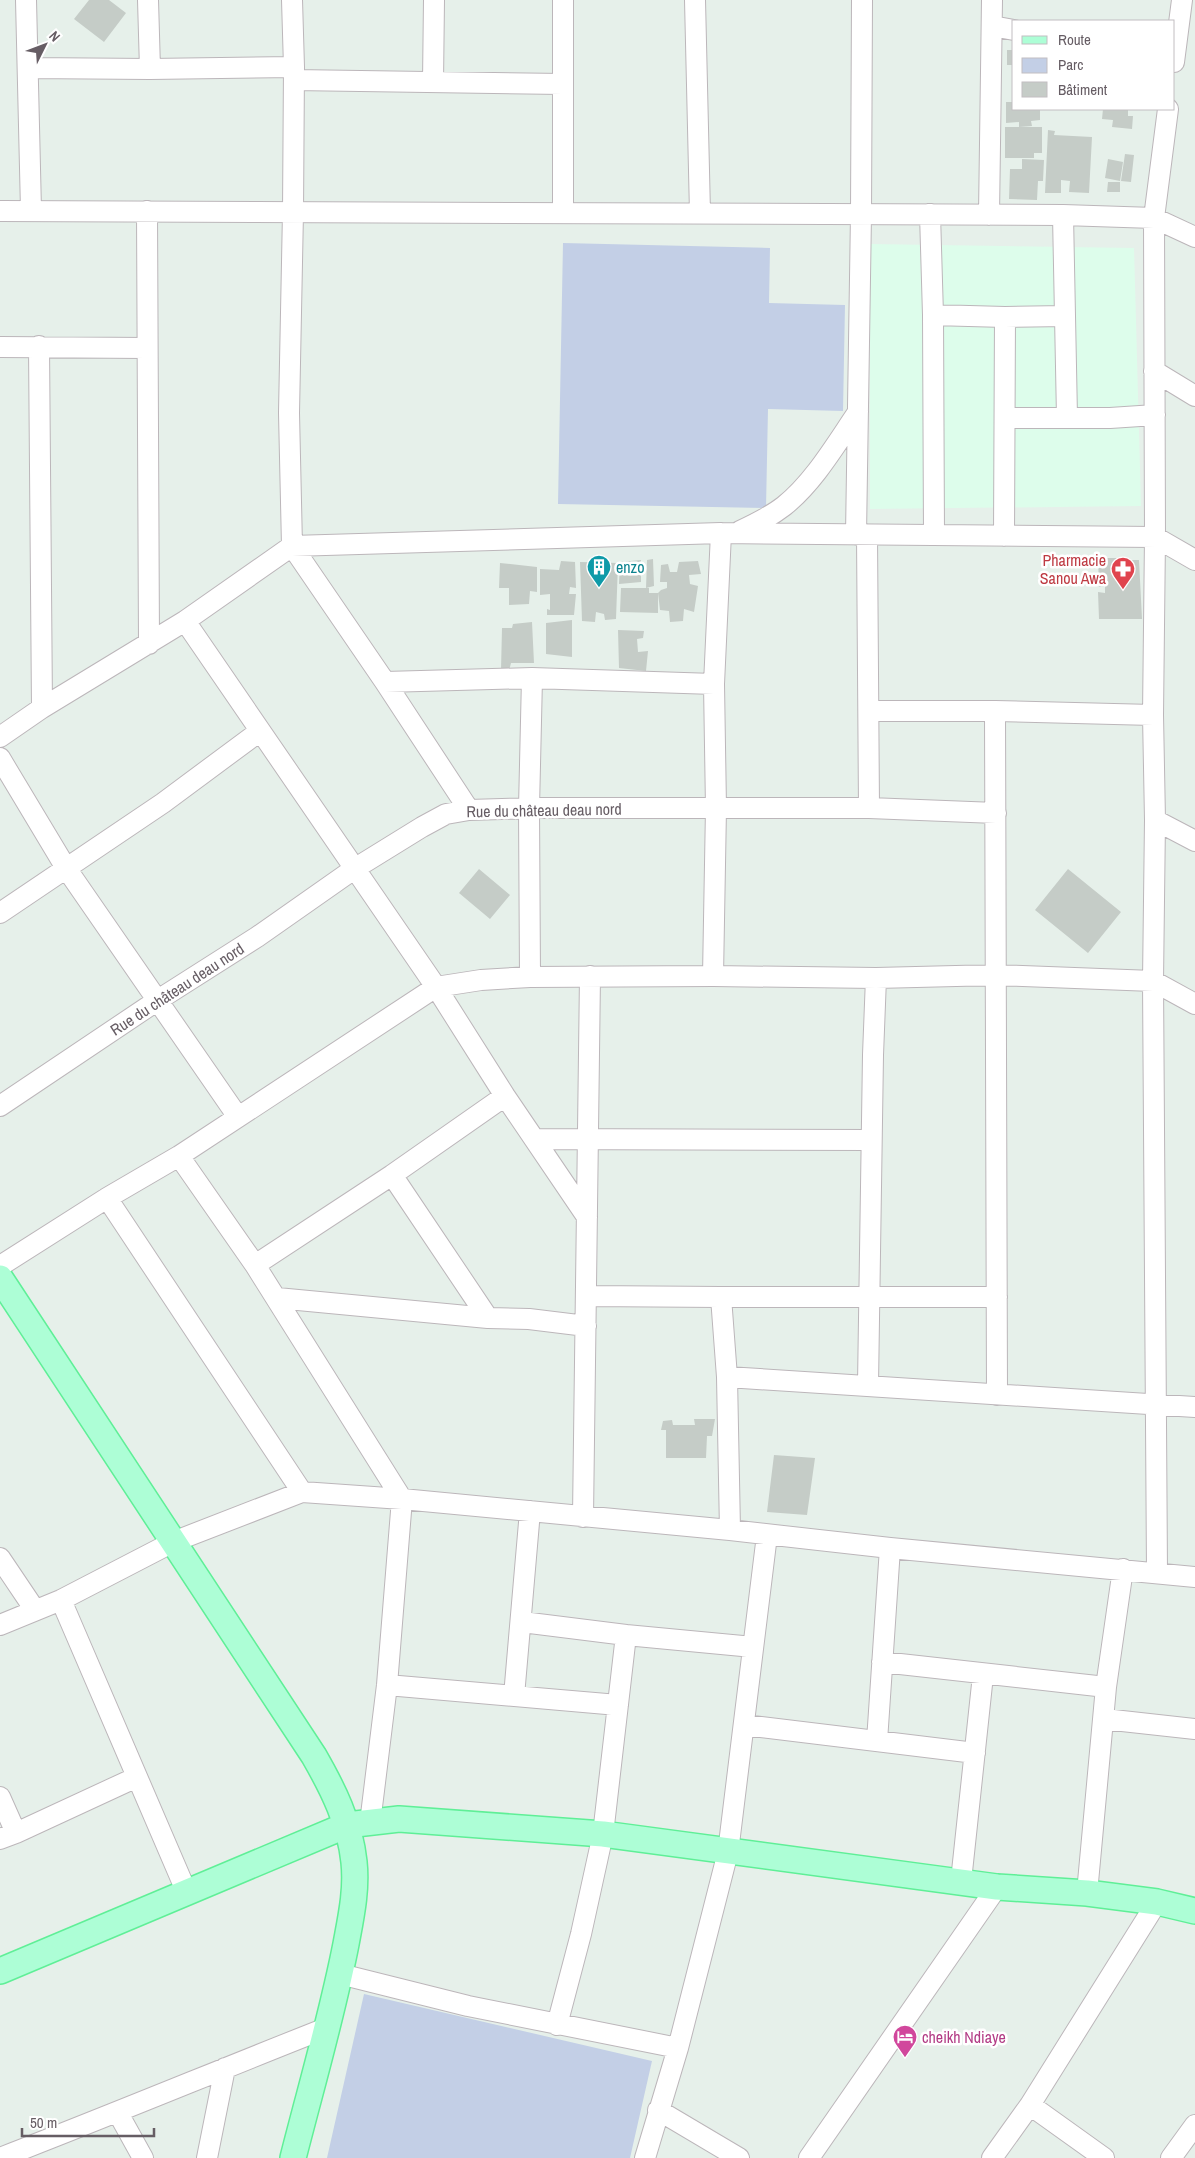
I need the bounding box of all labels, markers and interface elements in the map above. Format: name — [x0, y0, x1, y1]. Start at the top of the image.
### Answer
north arrow — [20, 20, 70, 70]
legend — [1012, 20, 1175, 110]
text: N — [45, 27, 64, 45]
text: Route — [1058, 29, 1091, 50]
text: Parc — [1058, 54, 1083, 75]
text: Bâtiment — [1058, 79, 1108, 100]
place label: Pharmacie Sanou Awa — [1040, 549, 1107, 589]
building icon: enzo — [586, 554, 612, 588]
place label: enzo — [616, 556, 644, 578]
pharmacy icon: Pharmacie Sanou Awa — [1110, 556, 1136, 590]
street label: Rue du château deau nord — [466, 798, 622, 822]
street label: Rue du château deau nord — [106, 937, 248, 1041]
hotel icon: cheikh Ndiaye — [892, 2024, 918, 2058]
place label: cheikh Ndiaye — [922, 2026, 1006, 2048]
scale bar — [22, 2106, 155, 2138]
text: 50 m — [30, 2112, 57, 2133]

